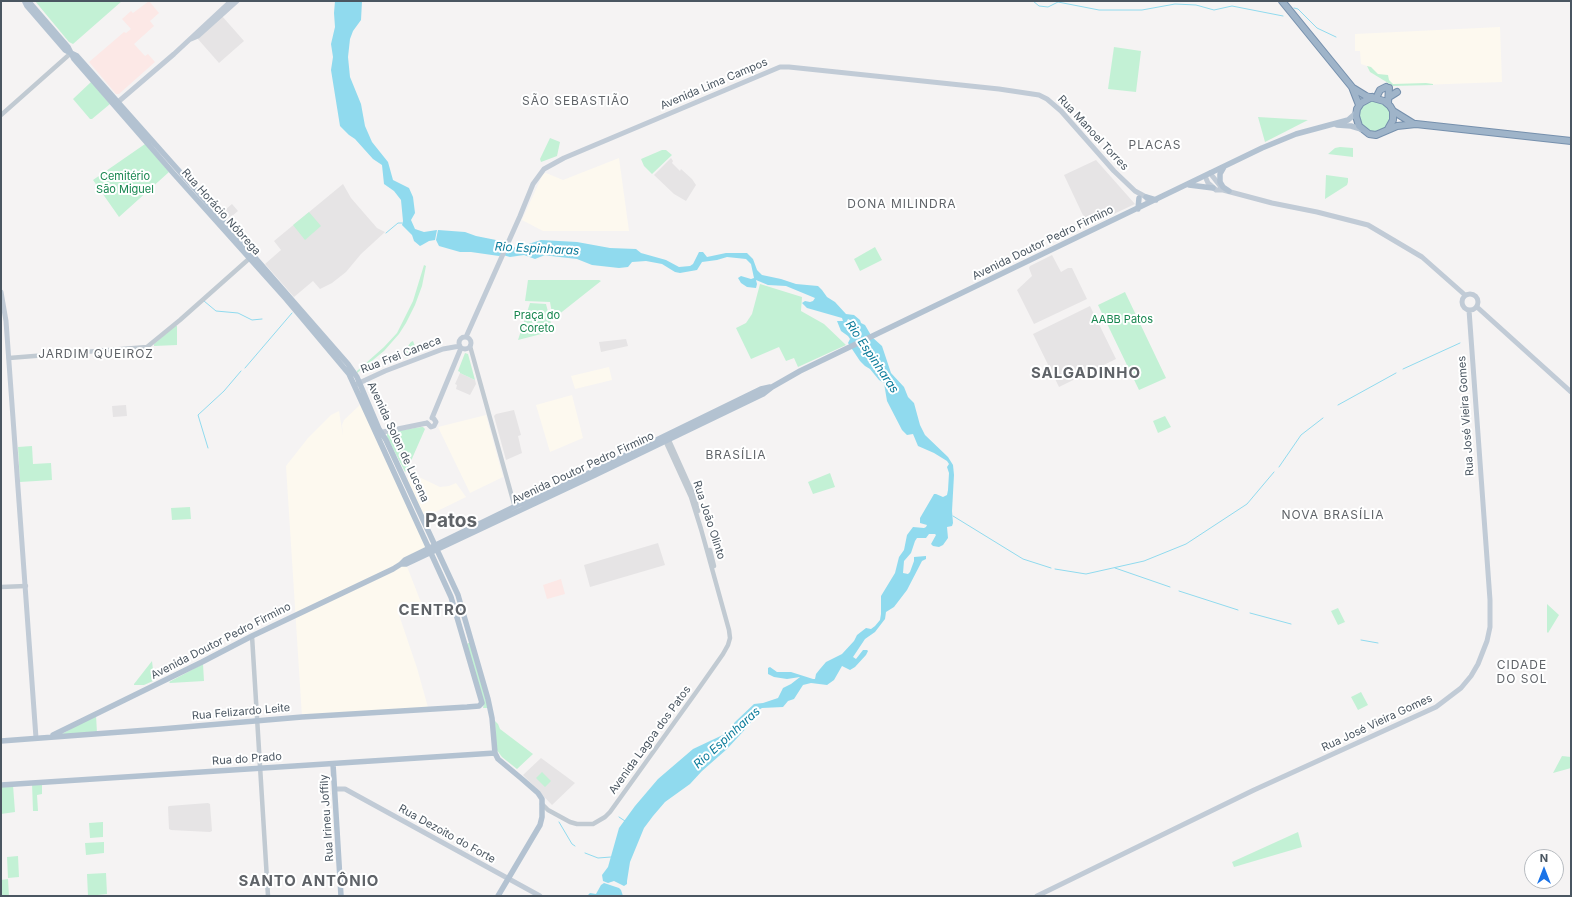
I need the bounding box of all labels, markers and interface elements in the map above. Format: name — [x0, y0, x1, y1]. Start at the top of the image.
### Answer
street label: Avenida Lima Campos — [658, 55, 770, 113]
street label: Rua Manoel Torres — [1055, 93, 1131, 173]
district label: SÃO SEBASTIÃO — [522, 94, 630, 108]
district label: PLACAS — [1129, 138, 1181, 152]
street label: Rua Horácio Nóbrega — [179, 166, 263, 258]
park label: Cemitério São Miguel — [96, 170, 154, 196]
district label: DONA MILINDRA — [847, 197, 957, 211]
street label: Avenida Doutor Pedro Firmino — [970, 203, 1116, 283]
water label: Rio Espinharas — [494, 240, 580, 258]
park label: Praça do Coreto — [514, 309, 560, 335]
park label: AABB Patos — [1091, 313, 1153, 327]
water label: Rio Espinharas — [842, 318, 902, 396]
street label: Rua Frei Caneca — [359, 334, 443, 376]
district label: JARDIM QUEIROZ — [38, 347, 154, 361]
street label: Rua José Vieira Gomes — [1455, 355, 1477, 477]
district label: SALGADINHO — [1031, 364, 1141, 382]
street label: Avenida Solon de Lucena — [364, 380, 432, 504]
street label: Avenida Doutor Pedro Firmino — [510, 429, 656, 507]
district label: BRASÍLIA — [705, 448, 767, 462]
street label: Rua João Olinto — [690, 479, 728, 561]
district label: NOVA BRASÍLIA — [1282, 508, 1384, 522]
district label: Patos — [425, 510, 477, 532]
street label: Avenida Doutor Pedro Firmino — [149, 600, 293, 682]
district label: CENTRO — [398, 601, 468, 619]
district label: CIDADE DO SOL — [1497, 658, 1547, 686]
street label: Avenida Lagoa dos Patos — [606, 683, 694, 797]
street label: Rua José Vieira Gomes — [1320, 692, 1434, 754]
street label: Rua Felizardo Leite — [191, 701, 291, 723]
water label: Rio Espinharas — [691, 704, 763, 772]
street label: Rua do Prado — [212, 750, 282, 768]
street label: Rua Irineu Joffily — [317, 774, 337, 862]
street label: Rua Dezoito do Forte — [396, 802, 498, 866]
north arrow — [1524, 849, 1564, 889]
text: N — [1540, 851, 1548, 865]
district label: SANTO ANTÔNIO — [239, 872, 379, 890]

